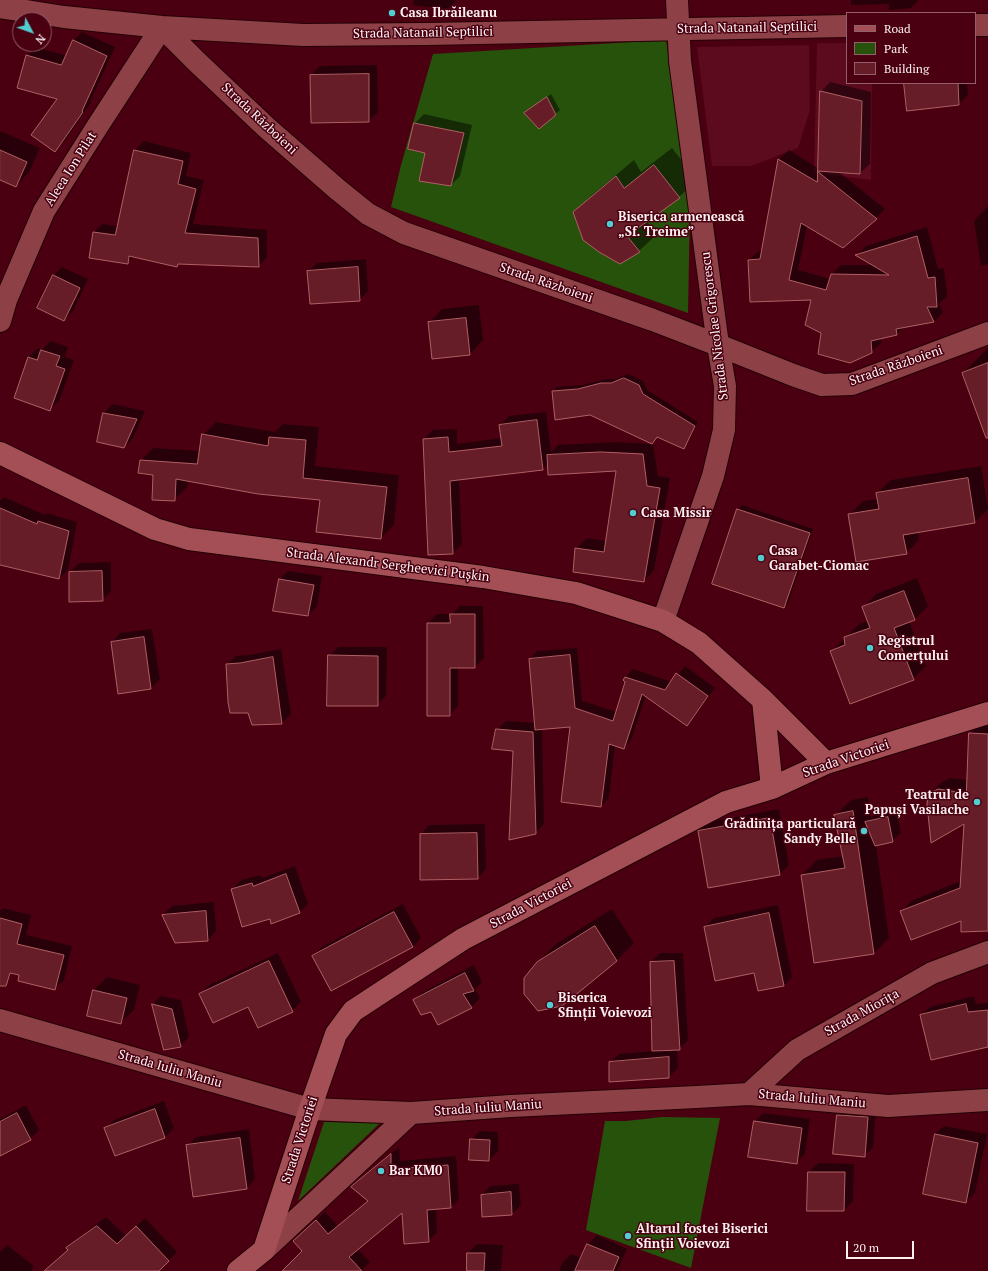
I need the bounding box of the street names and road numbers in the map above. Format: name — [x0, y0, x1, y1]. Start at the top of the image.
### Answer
street label: Strada Natanail Septilici — [677, 19, 817, 37]
street label: Strada Natanail Septilici — [353, 24, 493, 42]
street label: Strada Războieni — [218, 80, 300, 158]
street label: Aleea Ion Pilat — [42, 129, 100, 209]
street label: Strada Nicolae Grigorescu — [698, 251, 732, 401]
street label: Strada Războieni — [497, 260, 595, 306]
street label: Strada Războieni — [847, 343, 945, 389]
street label: Strada Alexandr Sergheevici Pușkin — [286, 545, 490, 585]
street label: Strada Victoriei — [801, 737, 891, 781]
street label: Strada Victoriei — [487, 876, 575, 932]
street label: Strada Miorița — [822, 986, 902, 1040]
street label: Strada Iuliu Maniu — [116, 1047, 224, 1091]
street label: Strada Iuliu Maniu — [758, 1087, 866, 1111]
street label: Strada Victoriei — [279, 1095, 321, 1185]
street label: Strada Iuliu Maniu — [434, 1096, 542, 1120]

